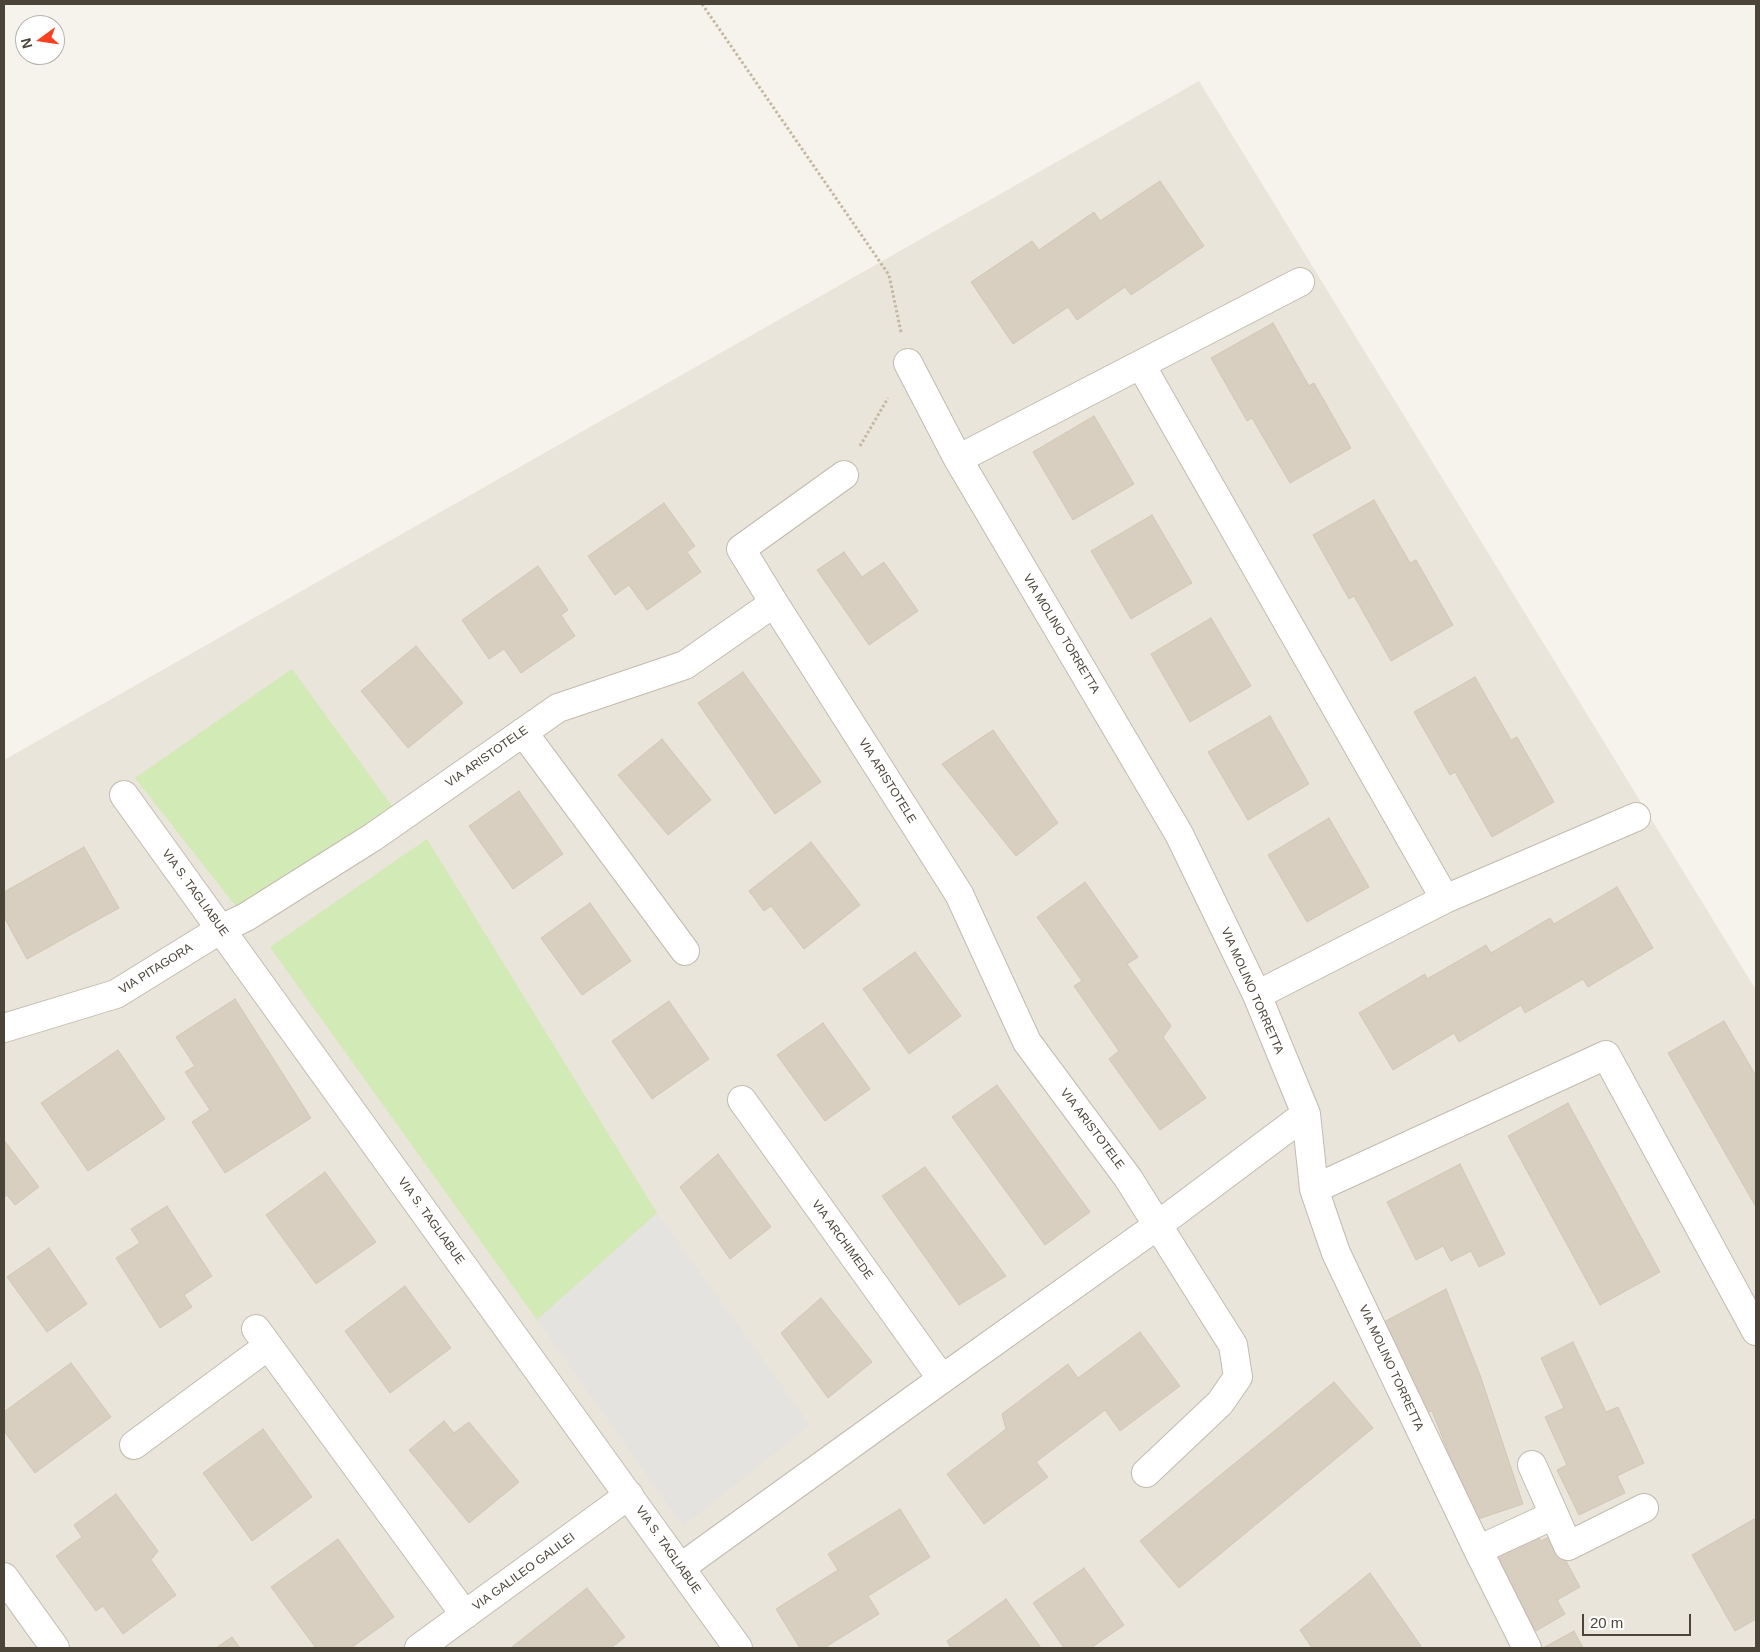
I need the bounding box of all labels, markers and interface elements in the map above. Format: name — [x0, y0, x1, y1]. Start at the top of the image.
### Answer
north arrow — [15, 15, 65, 65]
text: N — [17, 37, 35, 50]
street label: VIA MOLINO TORRETTA — [1020, 572, 1102, 696]
street label: VIA ARISTOTELE — [443, 723, 531, 791]
street label: VIA ARISTOTELE — [855, 736, 919, 826]
street label: VIA S. TAGLIABUE — [159, 847, 231, 939]
street label: VIA MOLINO TORRETTA — [1218, 926, 1286, 1056]
street label: VIA PITAGORA — [117, 941, 195, 997]
street label: VIA ARISTOTELE — [1057, 1086, 1127, 1172]
street label: VIA S. TAGLIABUE — [395, 1175, 467, 1267]
street label: VIA ARCHIMEDE — [808, 1197, 876, 1283]
street label: VIA MOLINO TORRETTA — [1356, 1303, 1426, 1433]
street label: VIA S. TAGLIABUE — [632, 1503, 704, 1597]
street label: VIA GALILEO GALILEI — [470, 1530, 578, 1614]
scale bar — [1585, 1604, 1694, 1636]
text: 20 m — [1590, 1614, 1623, 1631]

